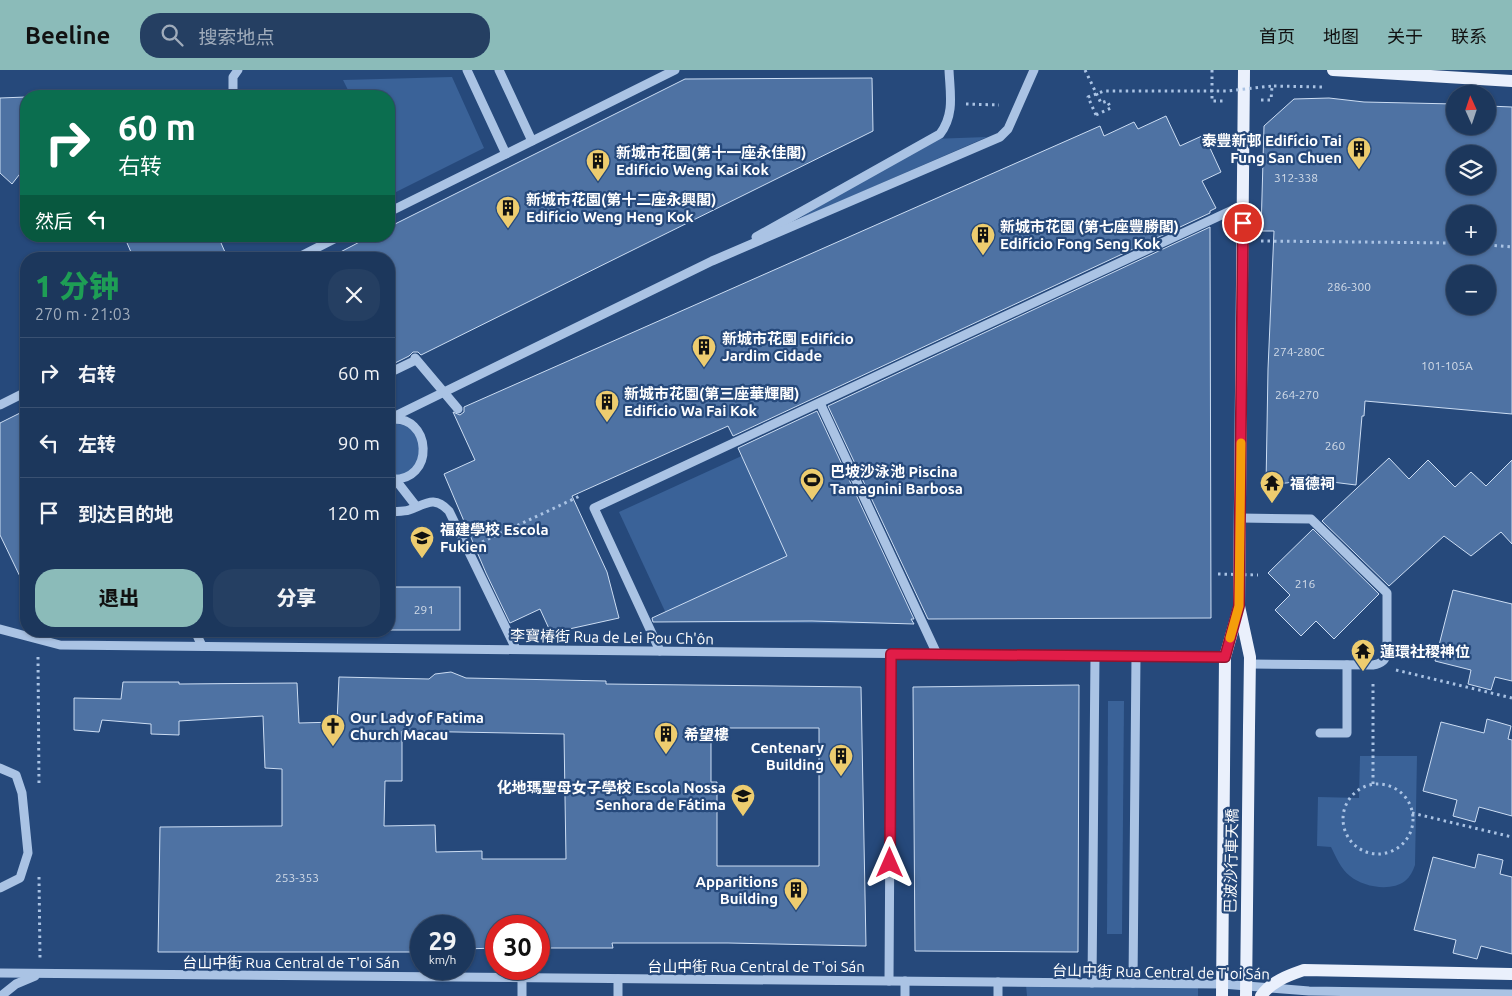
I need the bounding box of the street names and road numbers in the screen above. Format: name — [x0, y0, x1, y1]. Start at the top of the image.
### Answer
street label: 李寶椿街 Rua de Lei Pou Ch'ôn — [510, 627, 714, 647]
street label: 巴波沙行車天橋 — [1222, 808, 1240, 914]
street label: 台山中街 Rua Central de T'oi Sán — [182, 954, 400, 971]
street label: 台山中街 Rua Central de T'oi Sán — [647, 958, 865, 975]
street label: 台山中街 Rua Central de T'oi Sán — [1052, 962, 1270, 982]

